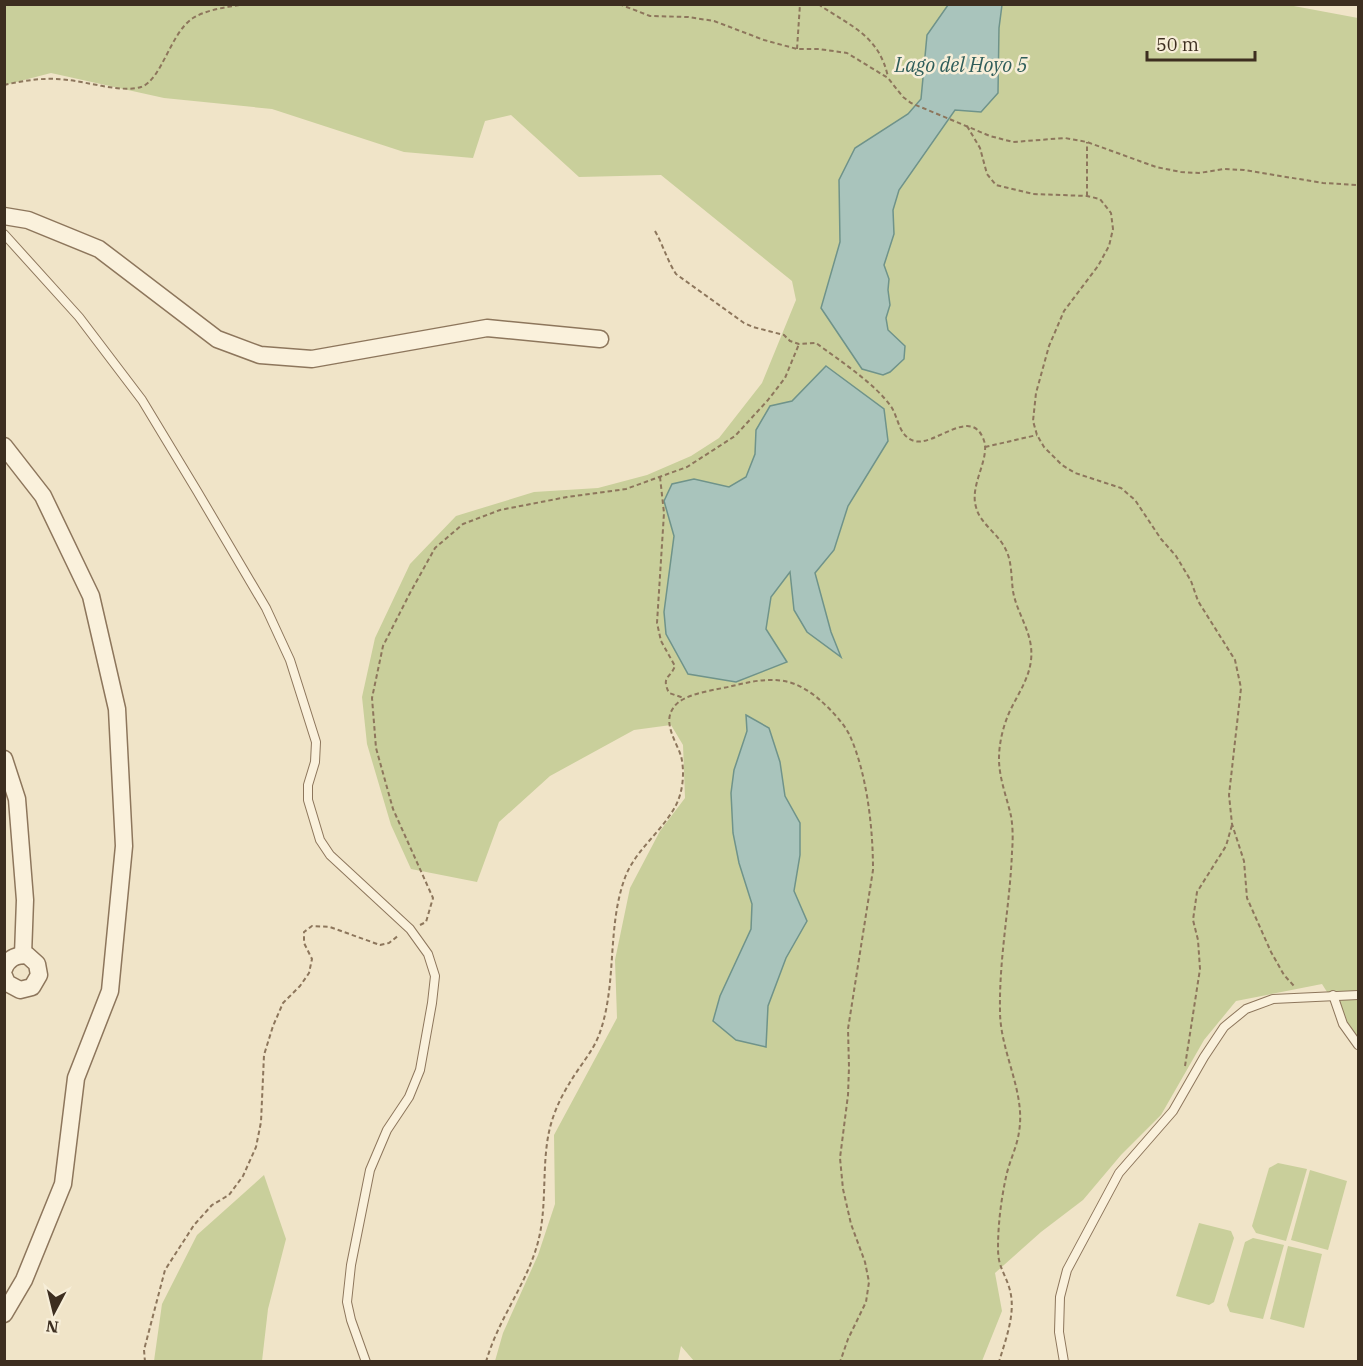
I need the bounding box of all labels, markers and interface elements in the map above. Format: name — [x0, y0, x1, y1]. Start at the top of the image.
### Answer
scale bar — [1147, 24, 1255, 62]
text: 50 m — [1156, 33, 1199, 56]
water label: Lago del Hoyo 5 — [894, 51, 1028, 78]
north arrow — [24, 1282, 84, 1342]
text: N — [45, 1316, 60, 1338]

